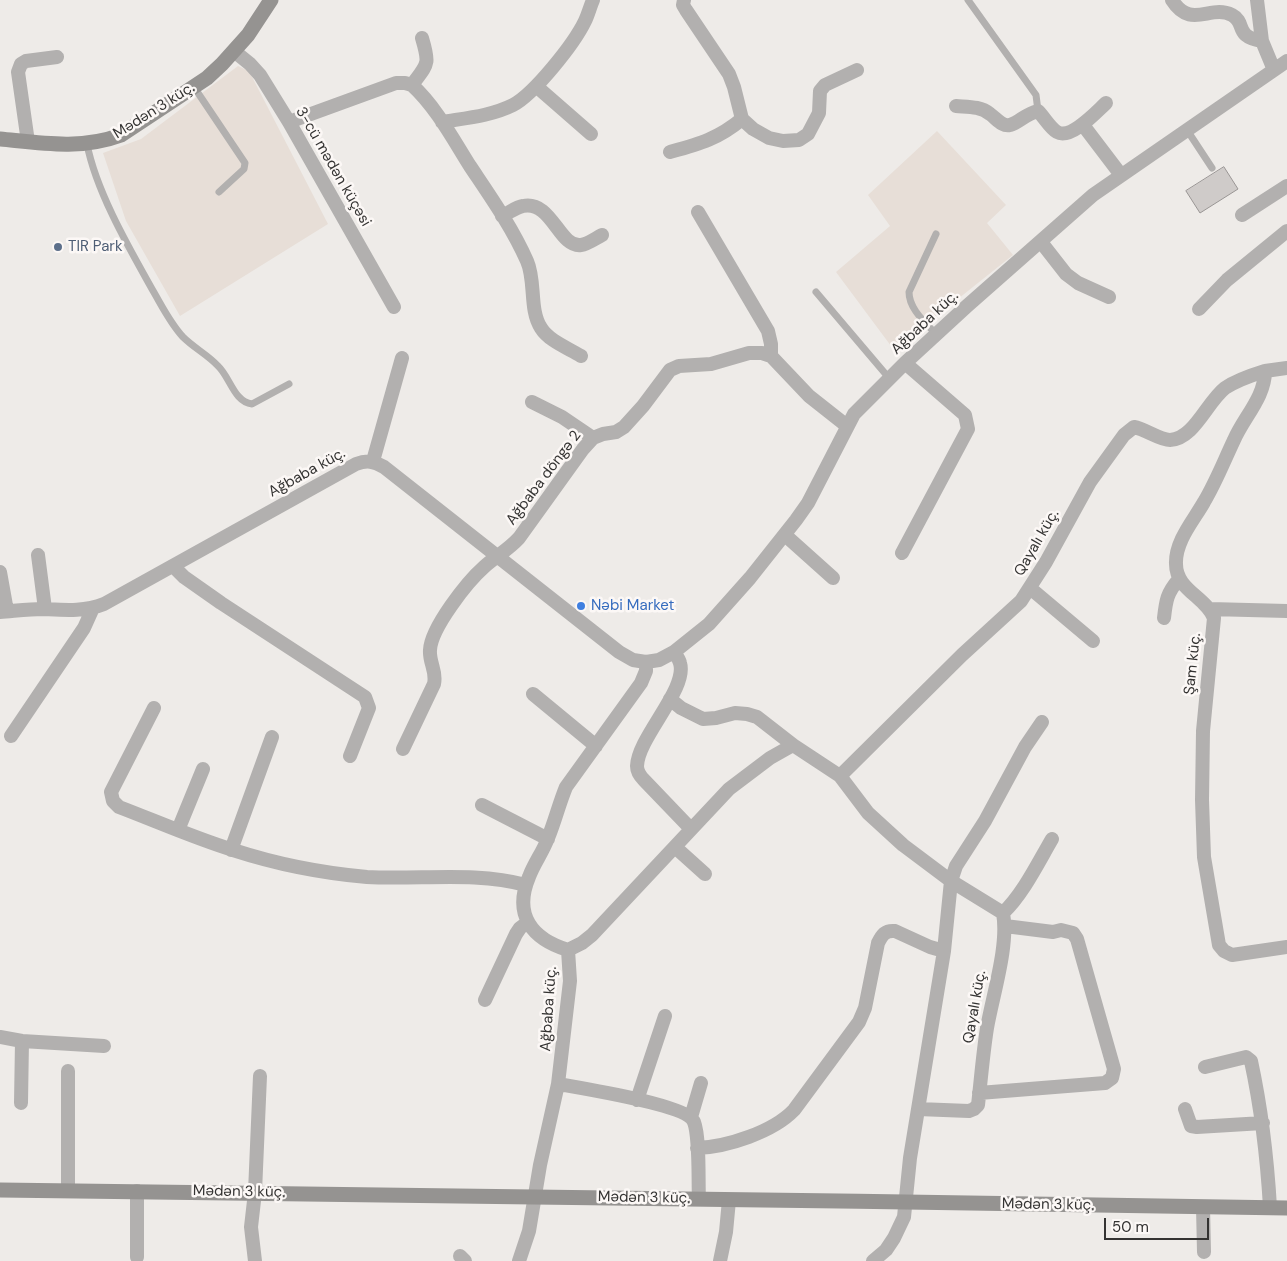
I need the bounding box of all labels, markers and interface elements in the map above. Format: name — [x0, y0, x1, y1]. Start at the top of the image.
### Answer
street label: Mədən 3 küç. — [110, 79, 198, 143]
street label: 3-cü mədən küçəsi — [291, 104, 375, 230]
place label: TIR Park — [68, 238, 122, 256]
marker: TIR Park — [52, 241, 64, 253]
street label: Ağbaba küç. — [888, 287, 962, 359]
street label: Ağbaba döngə 2 — [503, 427, 585, 529]
street label: Ağbaba küç. — [265, 444, 349, 502]
street label: Qayalı küç. — [1011, 506, 1063, 580]
place label: Nəbi Market — [591, 597, 674, 615]
marker: Nəbi Market — [575, 600, 587, 612]
street label: Şam küç. — [1181, 632, 1205, 696]
street label: Ağbaba küç. — [537, 966, 561, 1052]
street label: Qayalı küç. — [960, 969, 990, 1045]
street label: Mədən 3 küç. — [193, 1182, 285, 1202]
street label: Mədən 3 küç. — [598, 1188, 690, 1208]
street label: Mədən 3 küç. — [1002, 1195, 1094, 1215]
scale bar — [1107, 1208, 1212, 1240]
text: 50 m — [1112, 1217, 1149, 1237]

